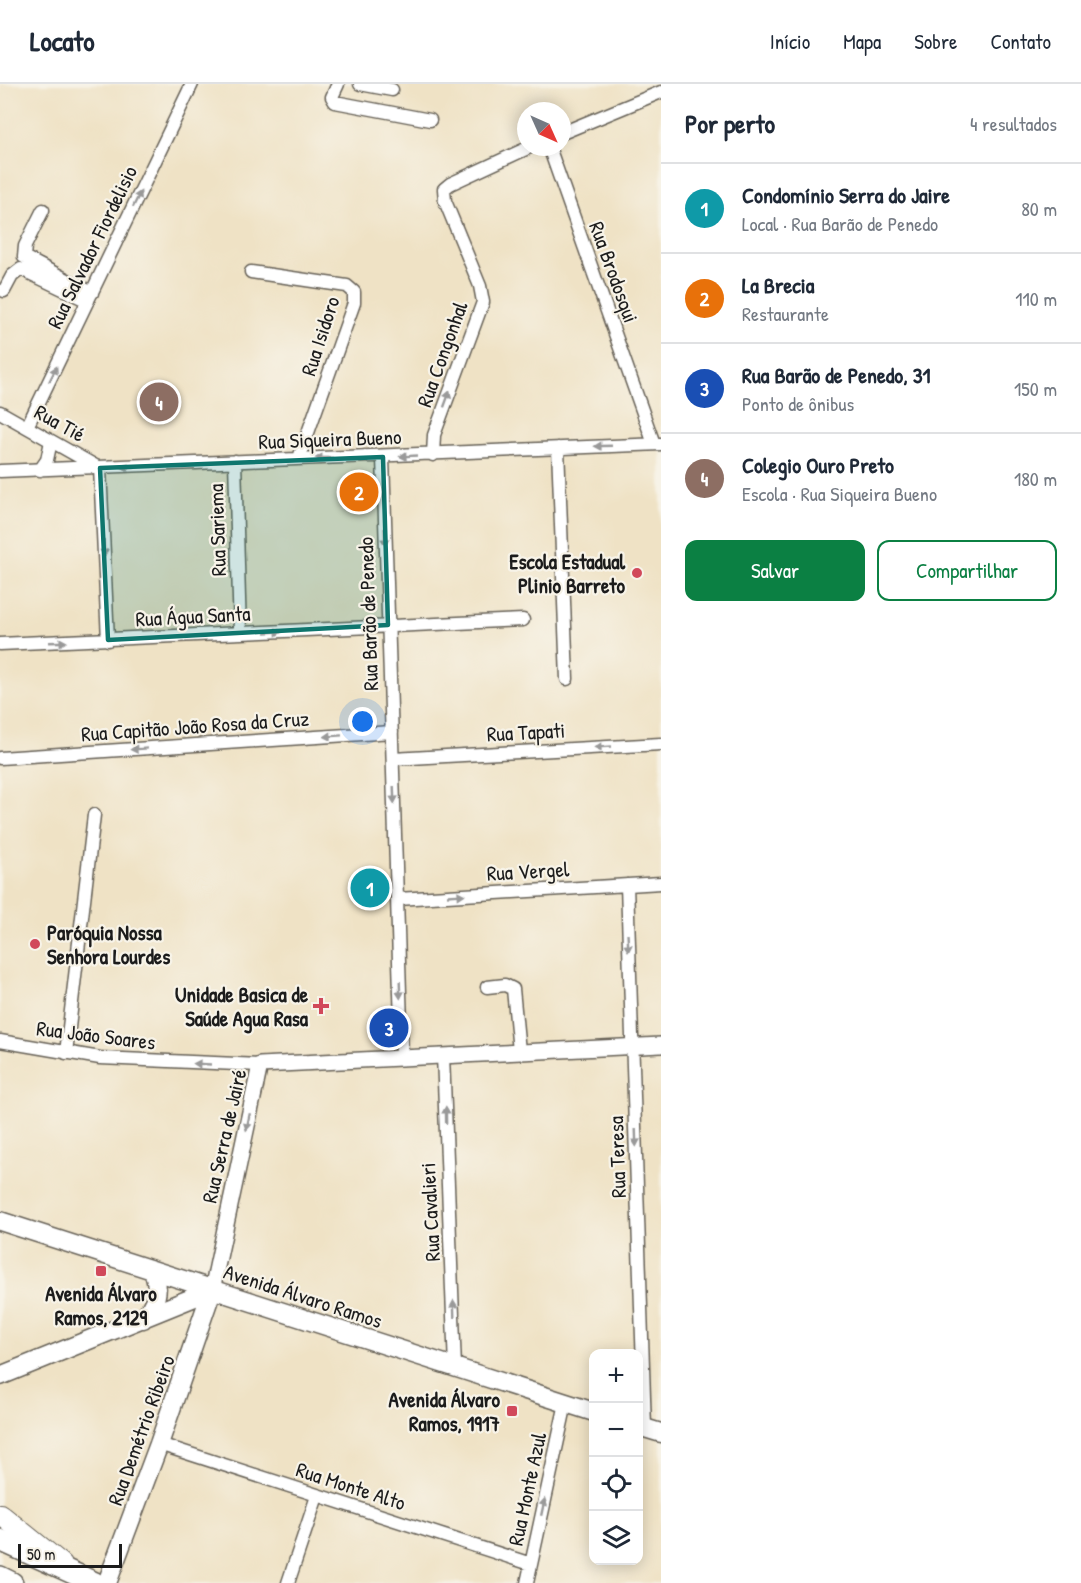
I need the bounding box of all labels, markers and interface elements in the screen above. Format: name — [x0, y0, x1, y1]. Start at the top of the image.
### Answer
text: Locato — [30, 22, 94, 60]
text: Início — [770, 27, 810, 56]
text: Mapa — [843, 27, 881, 56]
text: Sobre — [914, 27, 957, 56]
text: Contato — [990, 27, 1051, 56]
north arrow — [517, 102, 571, 156]
text: Por perto — [685, 106, 775, 141]
text: 4 resultados — [970, 110, 1057, 137]
street label: Rua Salvador Fiordelisio — [40, 161, 144, 333]
text: Condomínio Serra do Jaire — [742, 180, 950, 210]
one-way arrow — [132, 190, 142, 207]
text: 1 — [701, 195, 708, 222]
text: 80 m — [1021, 195, 1057, 222]
text: Local · Rua Barão de Penedo — [742, 210, 938, 237]
street label: Rua Brodosqui — [582, 217, 646, 327]
text: La Brecia — [742, 270, 814, 300]
text: 2 — [700, 285, 709, 312]
text: 110 m — [1015, 285, 1057, 312]
street label: Rua Isidoro — [294, 293, 346, 379]
street label: Rua Congonhal — [409, 297, 475, 411]
text: Restaurante — [742, 300, 829, 327]
text: Rua Barão de Penedo, 31 — [742, 360, 931, 390]
one-way arrow — [48, 366, 57, 383]
text: 3 — [700, 375, 709, 402]
text: 150 m — [1014, 375, 1057, 402]
pin: 4 — [140, 380, 178, 424]
one-way arrow — [443, 389, 453, 407]
text: Ponto de ônibus — [742, 390, 854, 417]
street label: Rua Tié — [29, 397, 91, 449]
street label: Rua Siqueira Bueno — [258, 422, 402, 456]
one-way arrow — [593, 442, 612, 451]
text: Colegio Ouro Preto — [742, 450, 894, 480]
one-way arrow — [398, 452, 417, 461]
one-way arrow — [315, 453, 334, 463]
one-way arrow — [120, 462, 139, 471]
text: 4 — [701, 465, 708, 492]
text: 180 m — [1014, 465, 1057, 492]
pin: 2 — [340, 470, 378, 514]
text: Escola · Rua Siqueira Bueno — [742, 480, 937, 507]
street label: Rua Sariema — [201, 483, 233, 577]
one-way arrow — [381, 527, 390, 546]
street label: Rua Barão de Penedo — [351, 537, 385, 691]
one-way arrow — [99, 538, 108, 557]
button: Salvar — [685, 540, 865, 601]
button: Compartilhar — [877, 540, 1057, 601]
place label: Escola Estadual Plinio Barreto — [509, 547, 626, 600]
marker: Escola Estadual Plinio Barreto — [630, 566, 644, 580]
street label: Rua Água Santa — [135, 599, 251, 633]
one-way arrow — [265, 627, 284, 636]
one-way arrow — [49, 638, 68, 647]
street label: Rua Capitão João Rosa da Cruz — [80, 704, 310, 748]
your location — [348, 707, 377, 736]
street label: Rua Tapati — [486, 715, 566, 749]
one-way arrow — [324, 732, 343, 741]
one-way arrow — [593, 743, 612, 752]
one-way arrow — [129, 744, 148, 754]
one-way arrow — [389, 785, 399, 804]
street label: Rua Vergel — [486, 854, 570, 888]
pin: 1 — [350, 866, 389, 910]
one-way arrow — [446, 890, 465, 900]
place label: Paróquia Nossa Senhora Lourdes — [47, 918, 170, 971]
one-way arrow — [624, 934, 633, 953]
marker: Paróquia Nossa Senhora Lourdes — [28, 937, 42, 951]
place label: Unidade Basica de Saúde Agua Rasa — [175, 980, 309, 1034]
one-way arrow — [395, 980, 405, 999]
marker: Unidade Basica de Saúde Agua Rasa — [312, 997, 330, 1015]
pin: 3 — [370, 1006, 408, 1050]
street label: Rua João Soares — [35, 1013, 157, 1057]
one-way arrow — [192, 1060, 211, 1069]
street label: Rua Serra de Jairé — [194, 1066, 254, 1206]
one-way arrow — [441, 1105, 450, 1124]
one-way arrow — [242, 1113, 252, 1132]
street label: Rua Teresa — [601, 1116, 633, 1198]
one-way arrow — [631, 1129, 641, 1148]
street label: Rua Cavalieri — [413, 1162, 447, 1262]
street label: Avenida Álvaro Ramos — [220, 1257, 386, 1335]
marker: Avenida Álvaro Ramos, 2129 — [94, 1264, 108, 1278]
place label: Avenida Álvaro Ramos, 2129 — [45, 1279, 157, 1332]
one-way arrow — [449, 1300, 458, 1319]
map controls — [589, 1349, 643, 1565]
button: + — [589, 1349, 643, 1403]
street label: Rua Demétrio Ribeiro — [100, 1351, 182, 1509]
place label: Avenida Álvaro Ramos, 1917 — [389, 1385, 501, 1438]
button: − — [589, 1403, 643, 1457]
marker: Avenida Álvaro Ramos, 1917 — [505, 1404, 519, 1418]
street label: Rua Monte Azul — [501, 1429, 553, 1548]
street label: Rua Monte Alto — [293, 1455, 409, 1517]
button: locate — [589, 1457, 643, 1511]
one-way arrow — [539, 1497, 548, 1516]
button: layers — [589, 1511, 643, 1565]
scale bar — [18, 1541, 122, 1568]
text: 50 m — [27, 1543, 56, 1565]

